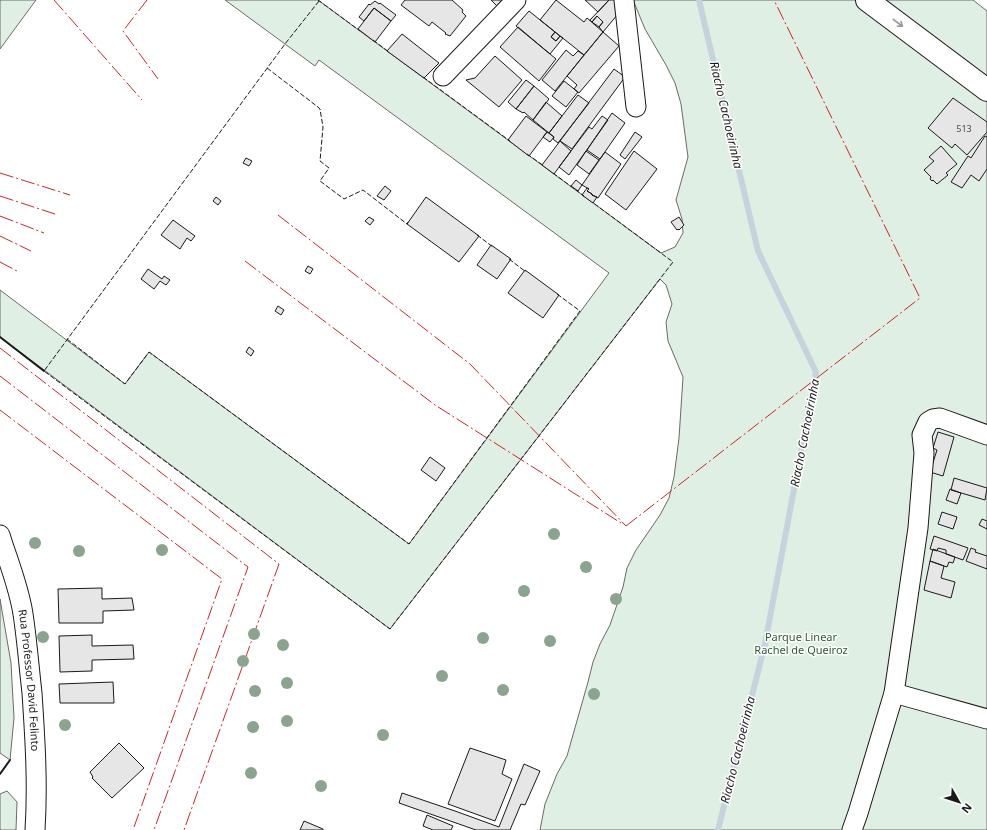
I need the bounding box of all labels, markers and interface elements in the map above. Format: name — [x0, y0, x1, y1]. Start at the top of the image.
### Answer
one-way arrow — [893, 19, 904, 28]
water label: Riacho Cachoeirinha — [706, 60, 747, 170]
house number: 513 — [956, 122, 972, 135]
water label: Riacho Cachoeirinha — [786, 377, 823, 488]
street label: Rua Professor David Felinto — [15, 608, 43, 752]
park label: Parque Linear Rachel de Queiroz — [754, 629, 848, 657]
water label: Riacho Cachoeirinha — [716, 694, 759, 805]
north arrow — [939, 782, 979, 822]
text: N — [959, 800, 976, 817]

